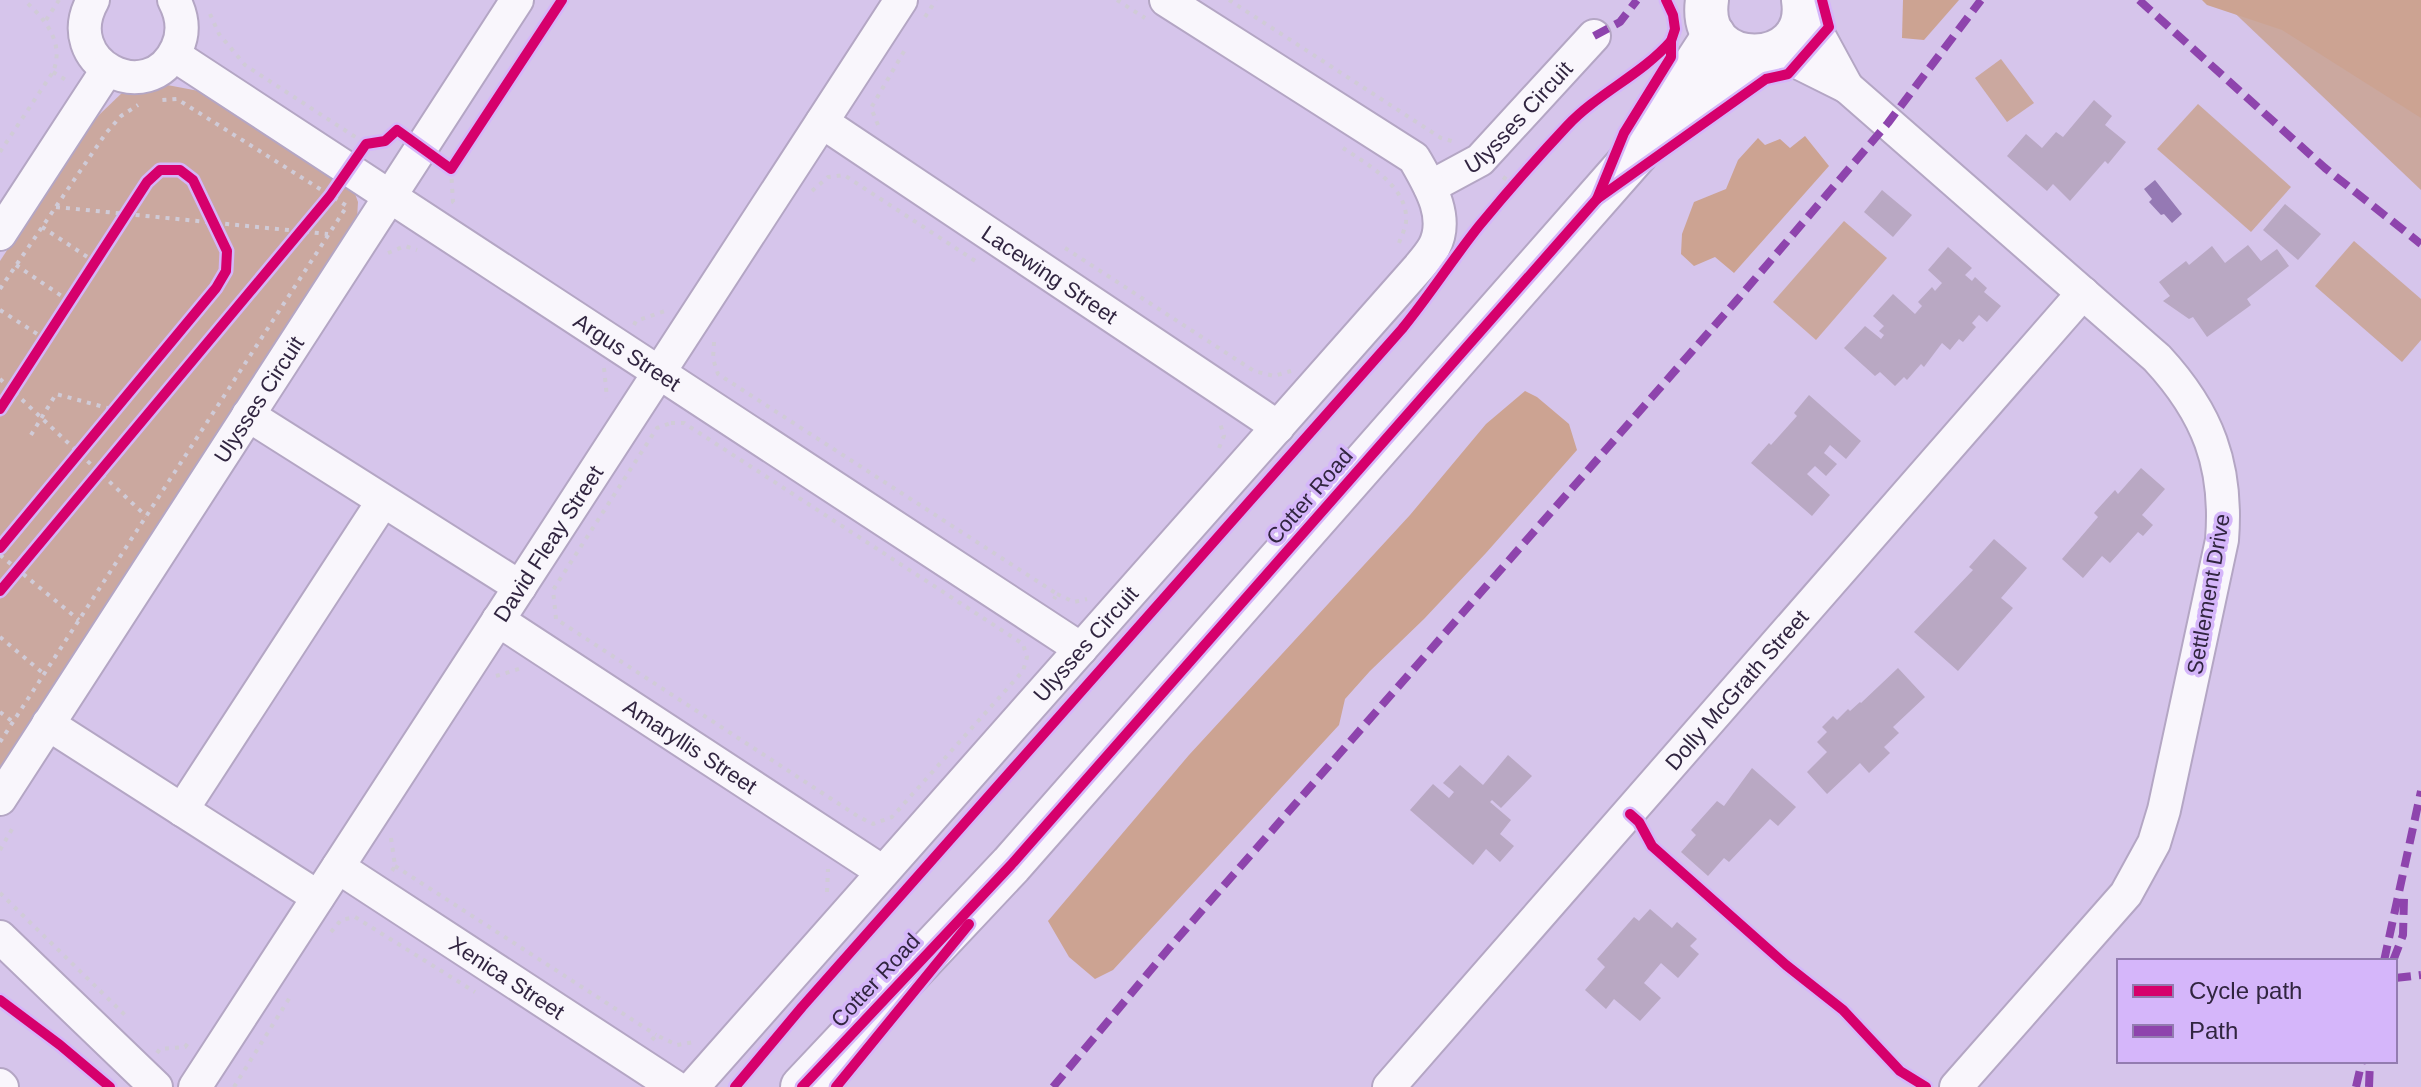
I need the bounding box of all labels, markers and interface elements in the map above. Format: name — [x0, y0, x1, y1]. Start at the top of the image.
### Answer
street label: Ulysses Circuit — [1461, 56, 1578, 179]
street label: Lacewing Street — [977, 220, 1122, 329]
street label: Argus Street — [569, 308, 685, 396]
street label: Ulysses Circuit — [209, 332, 309, 468]
street label: Cotter Road — [1261, 443, 1358, 549]
street label: David Fleay Street — [489, 461, 608, 627]
street label: Settlement Drive — [2182, 512, 2235, 676]
street label: Ulysses Circuit — [1028, 581, 1143, 707]
street label: Dolly McGrath Street — [1660, 605, 1814, 775]
street label: Amaryllis Street — [619, 694, 762, 799]
street label: Cotter Road — [826, 928, 925, 1032]
street label: Xenica Street — [445, 931, 569, 1024]
legend — [2117, 959, 2397, 1063]
text: Cycle path — [2189, 977, 2302, 1004]
text: Path — [2189, 1017, 2238, 1044]

